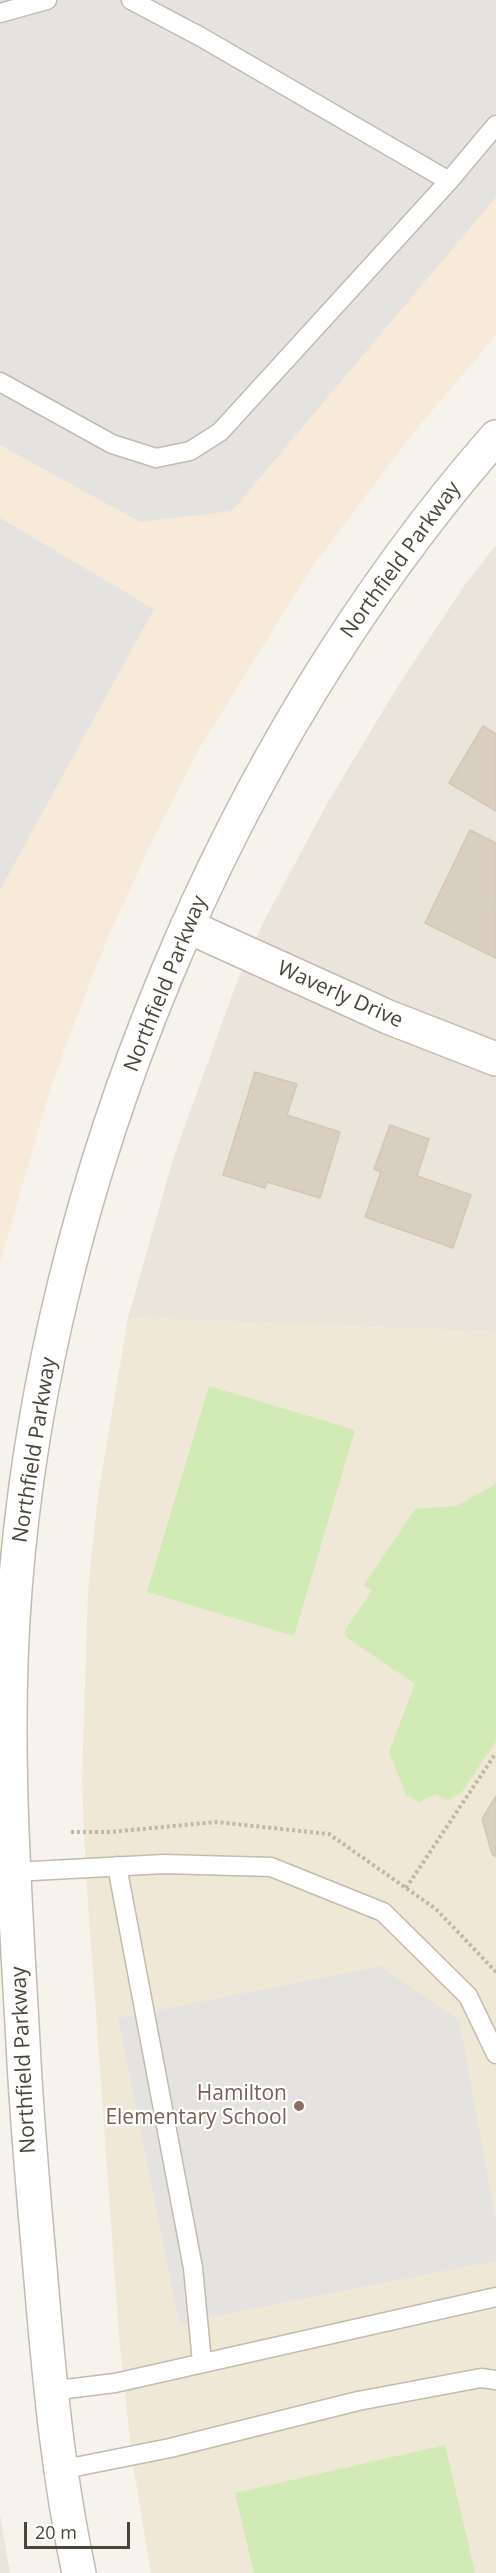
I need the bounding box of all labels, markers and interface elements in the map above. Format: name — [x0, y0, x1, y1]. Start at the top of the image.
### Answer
street label: Northfield Parkway — [336, 477, 466, 643]
street label: Northfield Parkway — [119, 892, 213, 1076]
street label: Waverly Drive — [273, 956, 407, 1034]
street label: Northfield Parkway — [8, 1355, 62, 1545]
street label: Northfield Parkway — [7, 1966, 41, 2154]
place label: Hamilton Elementary School — [105, 2081, 287, 2131]
marker: Hamilton Elementary School — [292, 2099, 306, 2113]
scale bar — [27, 2510, 134, 2548]
text: 20 m — [35, 2520, 77, 2544]

